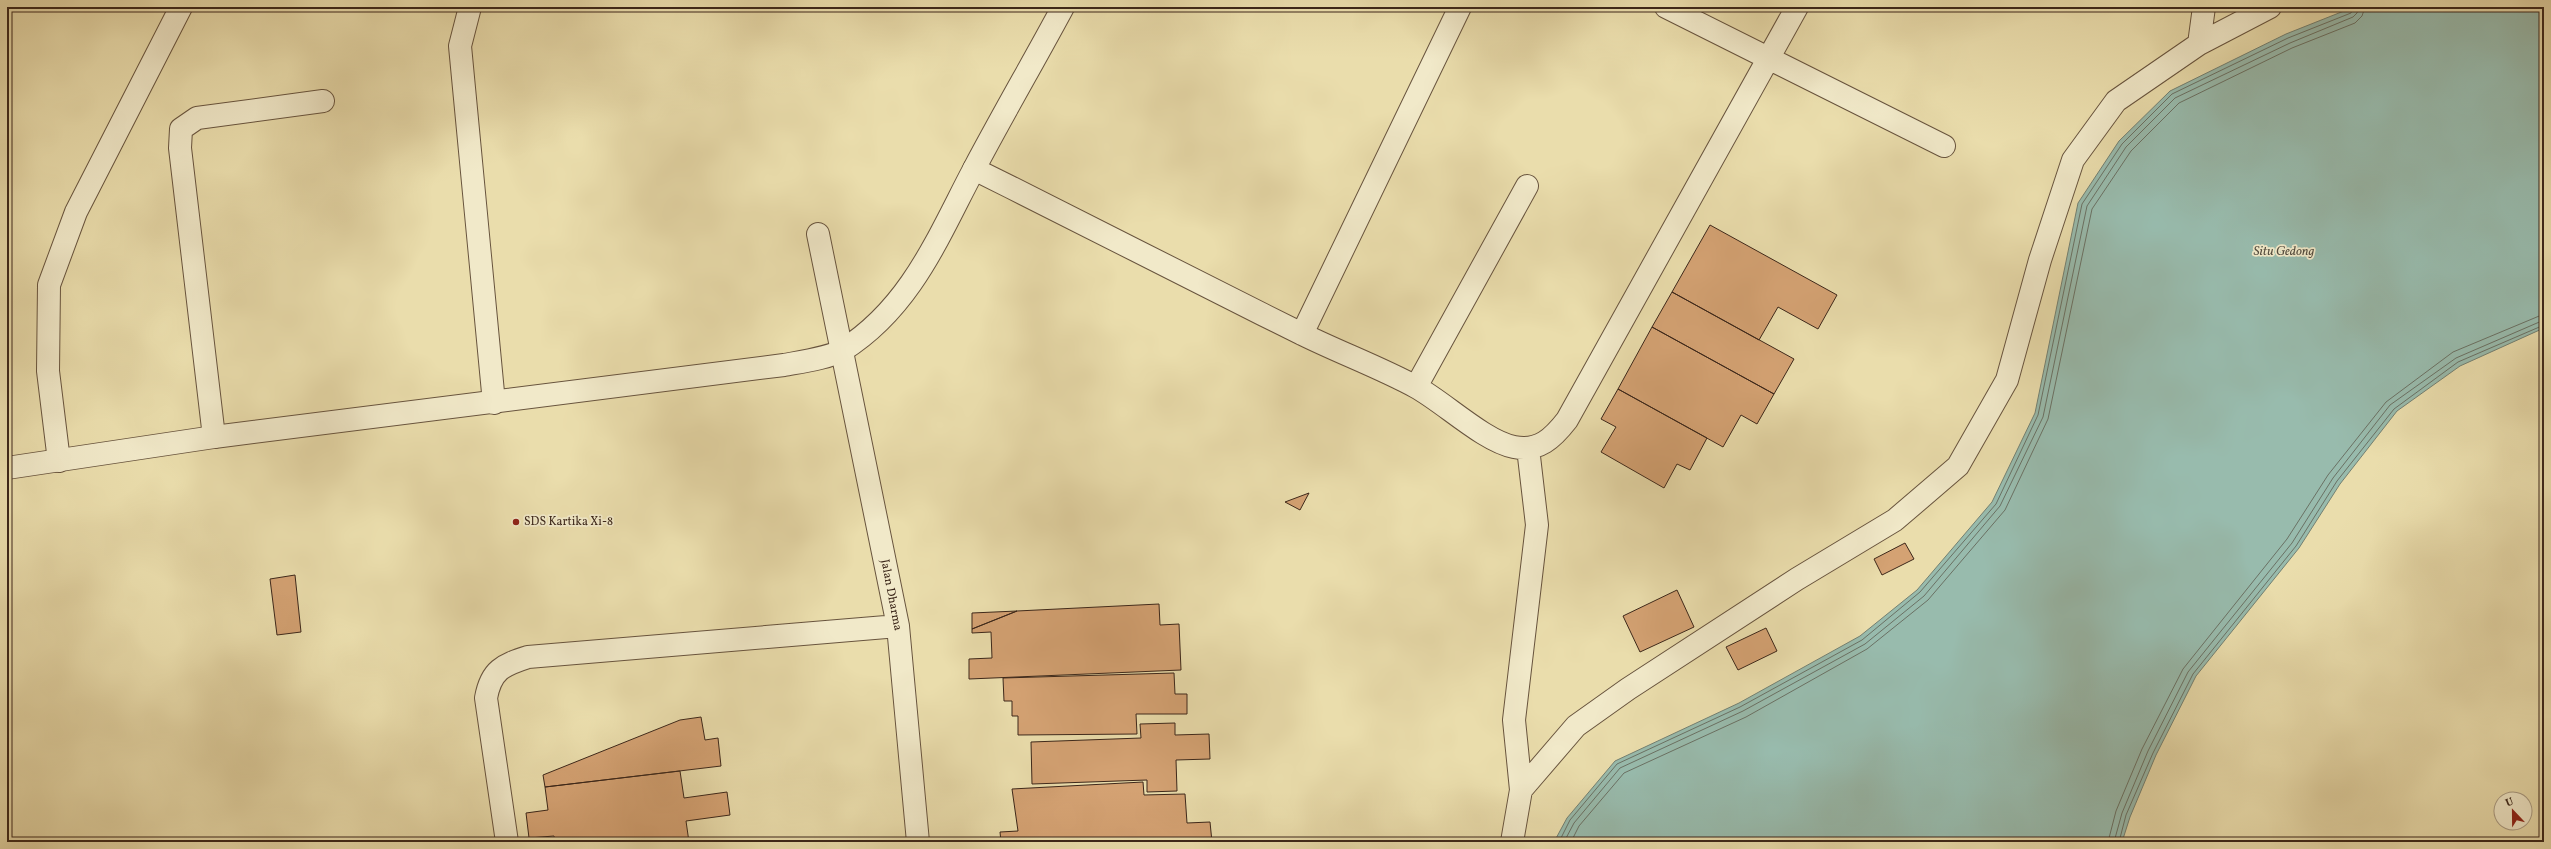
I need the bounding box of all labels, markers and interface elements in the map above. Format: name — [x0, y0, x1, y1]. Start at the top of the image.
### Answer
water label: Situ Gedong — [2254, 243, 2315, 261]
place label: SDS Kartika Xi-8 — [524, 514, 613, 530]
marker: SDS Kartika Xi-8 — [511, 517, 521, 527]
street label: Jalan Dharma — [876, 558, 906, 632]
north arrow — [2493, 791, 2533, 831]
text: U — [2504, 795, 2517, 811]

